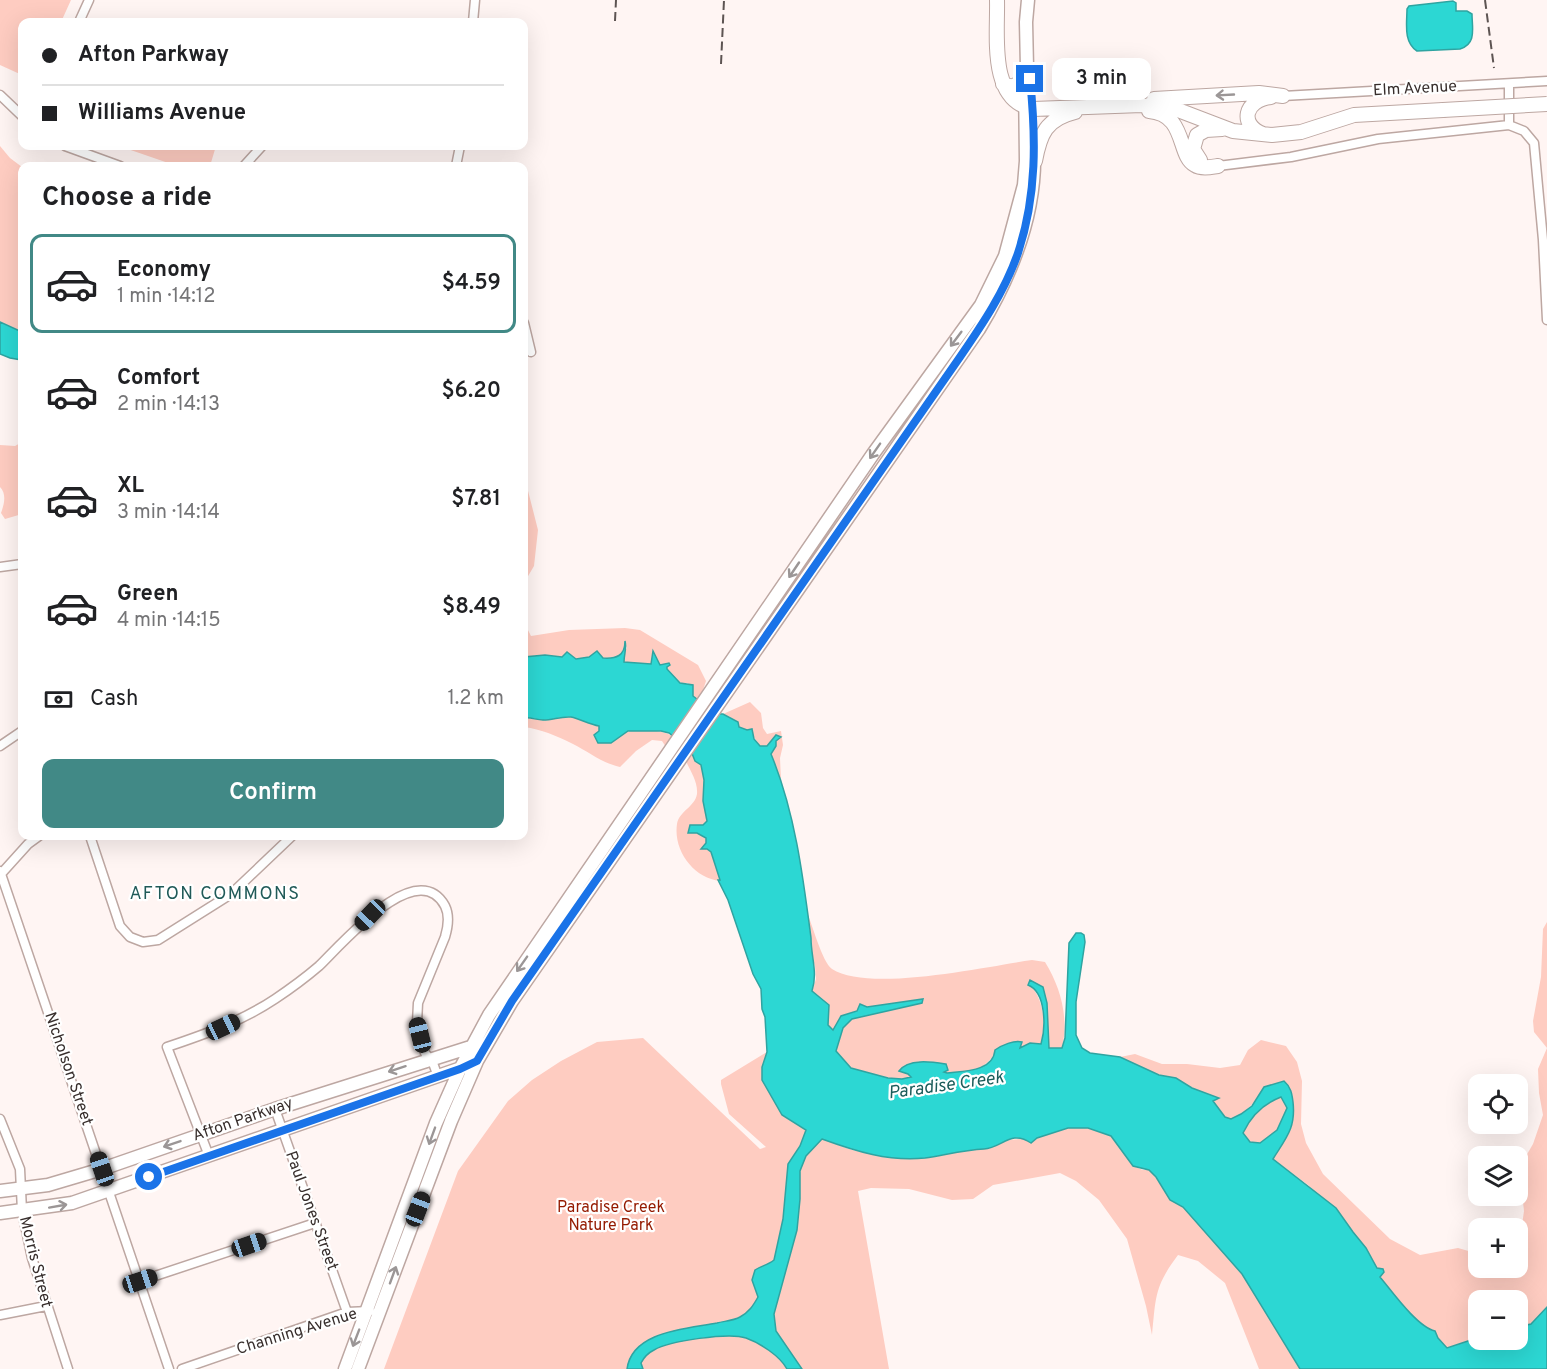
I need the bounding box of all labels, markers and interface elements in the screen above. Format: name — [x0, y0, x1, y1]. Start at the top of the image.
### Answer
text: Afton Parkway — [78, 42, 229, 69]
callout: 3 min — [1051, 58, 1150, 100]
route end — [1016, 65, 1043, 92]
text: 3 min — [1076, 66, 1127, 92]
street label: Elm Avenue — [1373, 77, 1457, 101]
one-way arrow — [1215, 89, 1235, 100]
text: Williams Avenue — [78, 100, 246, 127]
text: Choose a ride — [42, 181, 212, 215]
icon: car — [45, 257, 99, 311]
text: Economy — [117, 257, 211, 284]
text: $4.59 — [442, 270, 501, 297]
text: 1 min · 14:12 — [117, 284, 216, 310]
one-way arrow — [950, 330, 963, 346]
icon: car — [45, 365, 99, 419]
text: Comfort — [117, 365, 200, 392]
text: $6.20 — [441, 378, 501, 405]
text: 2 min · 14:13 — [117, 392, 220, 418]
one-way arrow — [869, 442, 881, 459]
icon: car — [45, 473, 99, 527]
text: XL — [117, 473, 144, 500]
text: $7.81 — [451, 486, 501, 513]
text: 3 min · 14:14 — [117, 500, 220, 526]
one-way arrow — [788, 562, 800, 578]
icon: car — [45, 581, 99, 635]
text: Green — [117, 581, 179, 608]
text: $8.49 — [442, 594, 501, 621]
text: 4 min · 14:15 — [117, 608, 221, 634]
icon: cash — [42, 683, 75, 716]
text: Cash — [90, 686, 139, 713]
text: 1.2 km — [448, 686, 504, 712]
button: Confirm — [42, 759, 504, 828]
district label: AFTON COMMONS — [129, 883, 301, 906]
car — [351, 896, 389, 934]
one-way arrow — [516, 956, 528, 972]
street label: Nicholson Street — [39, 1010, 97, 1128]
car — [203, 1011, 243, 1043]
car — [407, 1015, 433, 1055]
one-way arrow — [388, 1064, 407, 1075]
water label: Paradise Creek — [887, 1066, 1006, 1105]
map controls — [1468, 1074, 1528, 1350]
button: locate — [1468, 1074, 1528, 1134]
street label: Afton Parkway — [190, 1094, 296, 1146]
one-way arrow — [425, 1126, 436, 1145]
one-way arrow — [163, 1140, 182, 1151]
button: layers — [1468, 1146, 1528, 1206]
car — [88, 1149, 116, 1189]
street label: Paul Jones Street — [280, 1149, 342, 1273]
route start — [135, 1163, 162, 1190]
car — [403, 1189, 433, 1229]
park label: Paradise Creek Nature Park — [557, 1198, 665, 1236]
one-way arrow — [48, 1200, 67, 1211]
street label: Morris Street — [14, 1214, 56, 1310]
button: + — [1468, 1218, 1528, 1278]
car — [229, 1231, 269, 1259]
one-way arrow — [389, 1266, 400, 1285]
car — [120, 1267, 160, 1295]
button: − — [1468, 1290, 1528, 1350]
street label: Channing Avenue — [234, 1304, 360, 1360]
one-way arrow — [350, 1329, 361, 1347]

